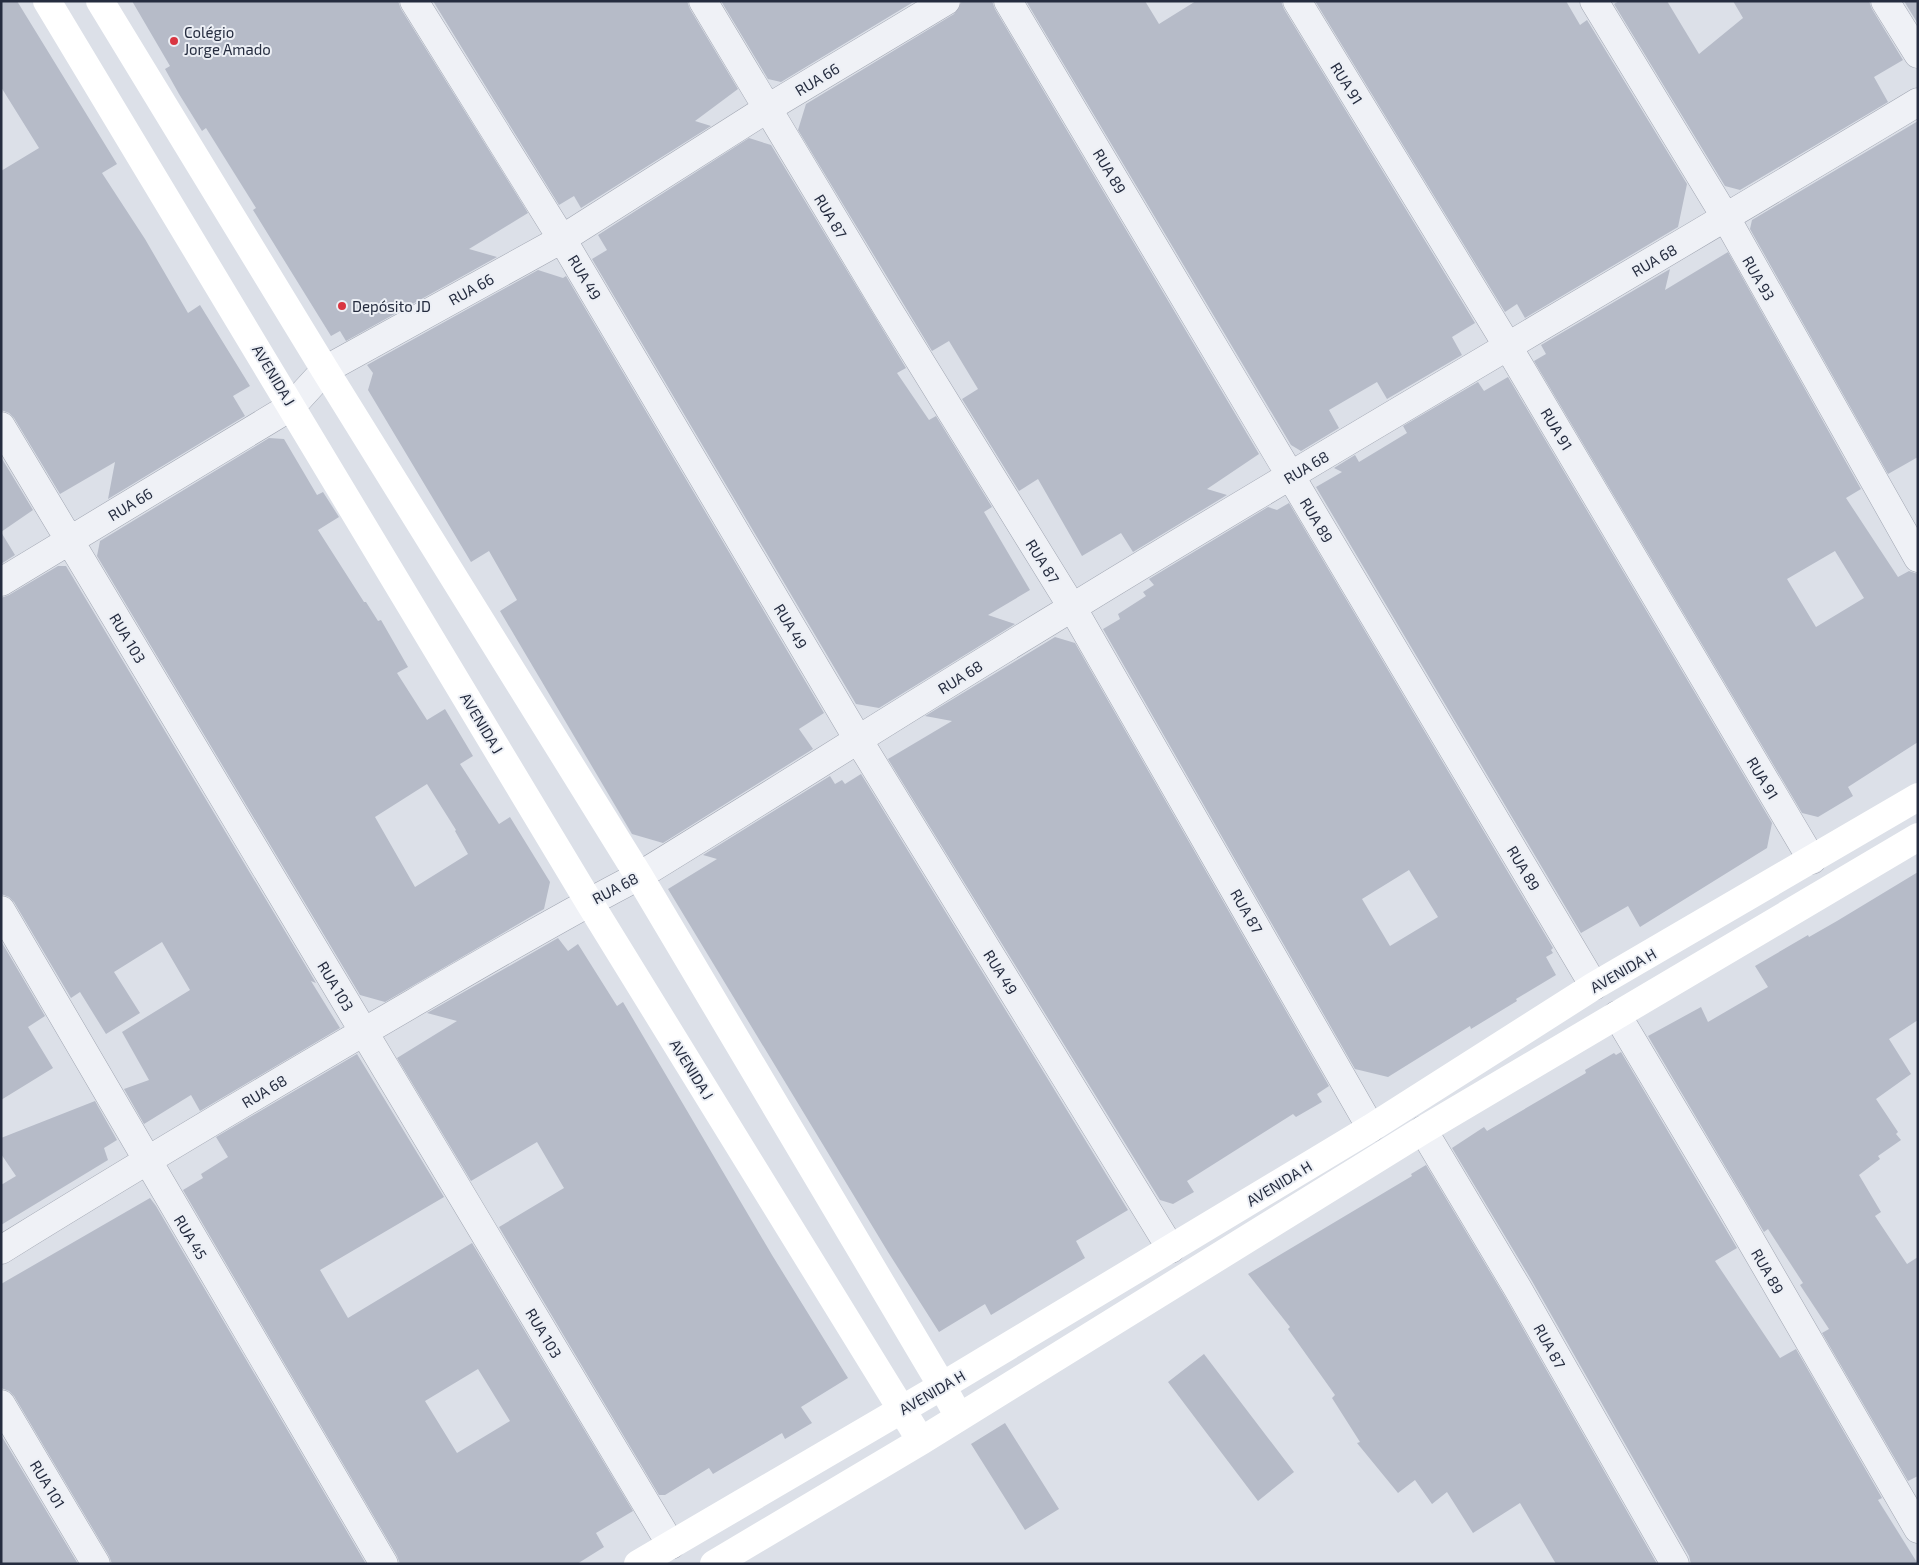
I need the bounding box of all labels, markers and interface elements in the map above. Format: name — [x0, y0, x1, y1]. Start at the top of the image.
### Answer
place label: Colégio Jorge Amado — [184, 23, 271, 58]
marker: Colégio Jorge Amado — [168, 35, 180, 47]
street label: RUA 66 — [791, 59, 843, 99]
street label: RUA 91 — [1327, 59, 1367, 107]
street label: RUA 89 — [1090, 145, 1130, 197]
street label: RUA 87 — [811, 191, 851, 242]
street label: RUA 68 — [1628, 240, 1680, 280]
street label: RUA 49 — [565, 251, 605, 303]
street label: RUA 93 — [1739, 253, 1779, 303]
street label: RUA 66 — [445, 269, 497, 309]
place label: Depósito JD — [352, 297, 431, 315]
marker: Depósito JD — [336, 300, 348, 312]
street label: AVENIDA J — [249, 341, 299, 409]
street label: RUA 91 — [1537, 405, 1577, 453]
street label: RUA 68 — [1280, 447, 1332, 487]
street label: RUA 66 — [104, 484, 156, 524]
street label: RUA 89 — [1297, 494, 1337, 546]
street label: RUA 87 — [1023, 536, 1064, 587]
street label: RUA 49 — [771, 600, 811, 652]
street label: RUA 103 — [106, 610, 150, 666]
street label: RUA 68 — [934, 656, 986, 698]
street label: AVENIDA J — [457, 689, 507, 757]
street label: RUA 91 — [1743, 754, 1783, 802]
street label: RUA 89 — [1504, 842, 1544, 894]
street label: RUA 68 — [589, 869, 641, 907]
street label: RUA 87 — [1227, 886, 1267, 937]
street label: AVENIDA H — [1587, 944, 1659, 996]
street label: RUA 49 — [980, 946, 1022, 998]
street label: RUA 103 — [314, 958, 358, 1014]
street label: AVENIDA J — [666, 1035, 718, 1103]
street label: RUA 68 — [238, 1071, 290, 1111]
street label: AVENIDA H — [1243, 1156, 1315, 1210]
street label: RUA 45 — [171, 1211, 211, 1263]
street label: RUA 89 — [1748, 1245, 1788, 1297]
street label: RUA 103 — [522, 1305, 566, 1361]
street label: RUA 87 — [1530, 1321, 1570, 1372]
street label: AVENIDA H — [896, 1366, 968, 1418]
street label: RUA 101 — [27, 1457, 69, 1511]

